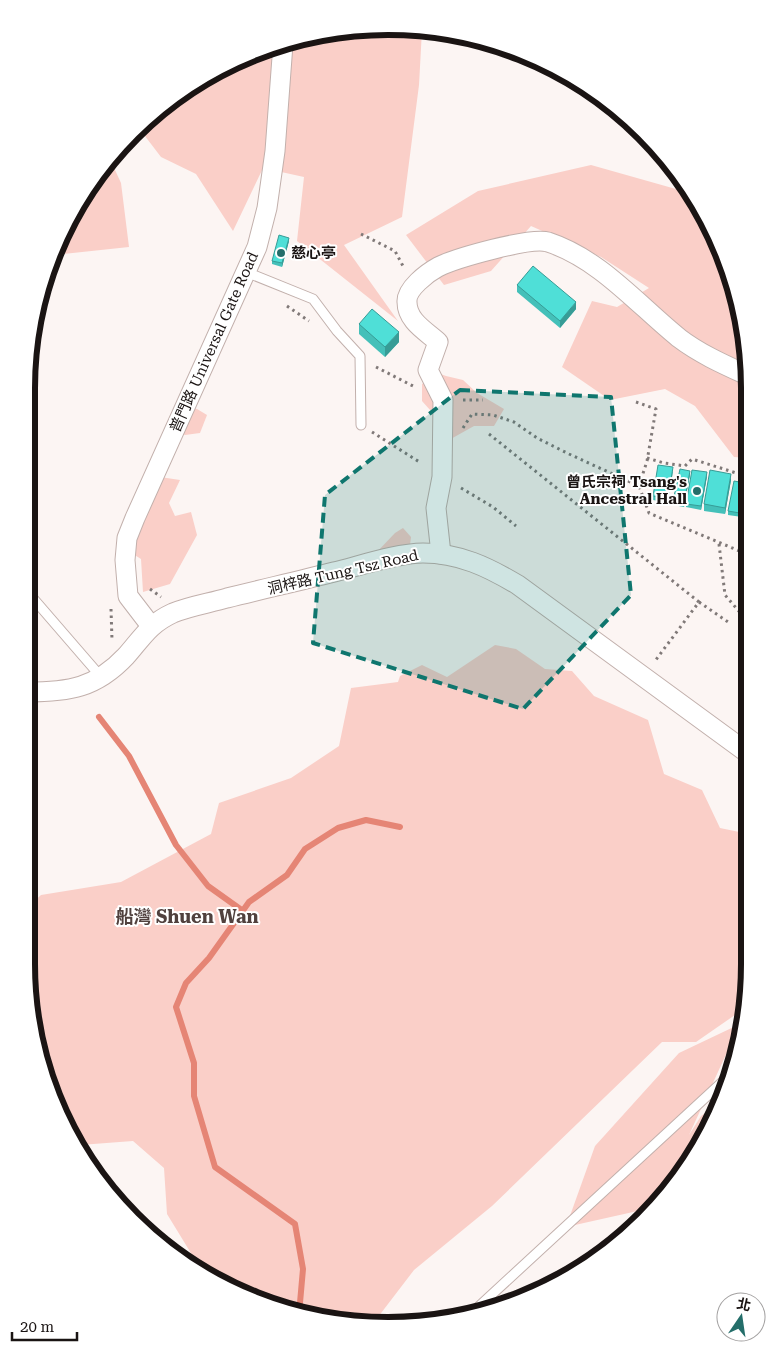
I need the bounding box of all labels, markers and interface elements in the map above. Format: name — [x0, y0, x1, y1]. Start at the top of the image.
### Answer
place label: 慈心亭 — [291, 244, 336, 262]
marker: 慈心亭 — [275, 247, 287, 259]
street label: 普門路 Universal Gate Road — [166, 249, 262, 435]
place label: 曾氏宗祠 Tsang's Ancestral Hall — [566, 473, 687, 508]
marker: 曾氏宗祠 Tsang's Ancestral Hall — [691, 485, 703, 497]
street label: 洞梓路 Tung Tsz Road — [266, 546, 420, 598]
district label: 船灣 Shuen Wan — [115, 906, 259, 927]
north arrow — [716, 1292, 766, 1342]
text: 北 — [735, 1295, 753, 1314]
scale bar — [12, 1310, 78, 1342]
text: 20 m — [20, 1318, 55, 1336]

